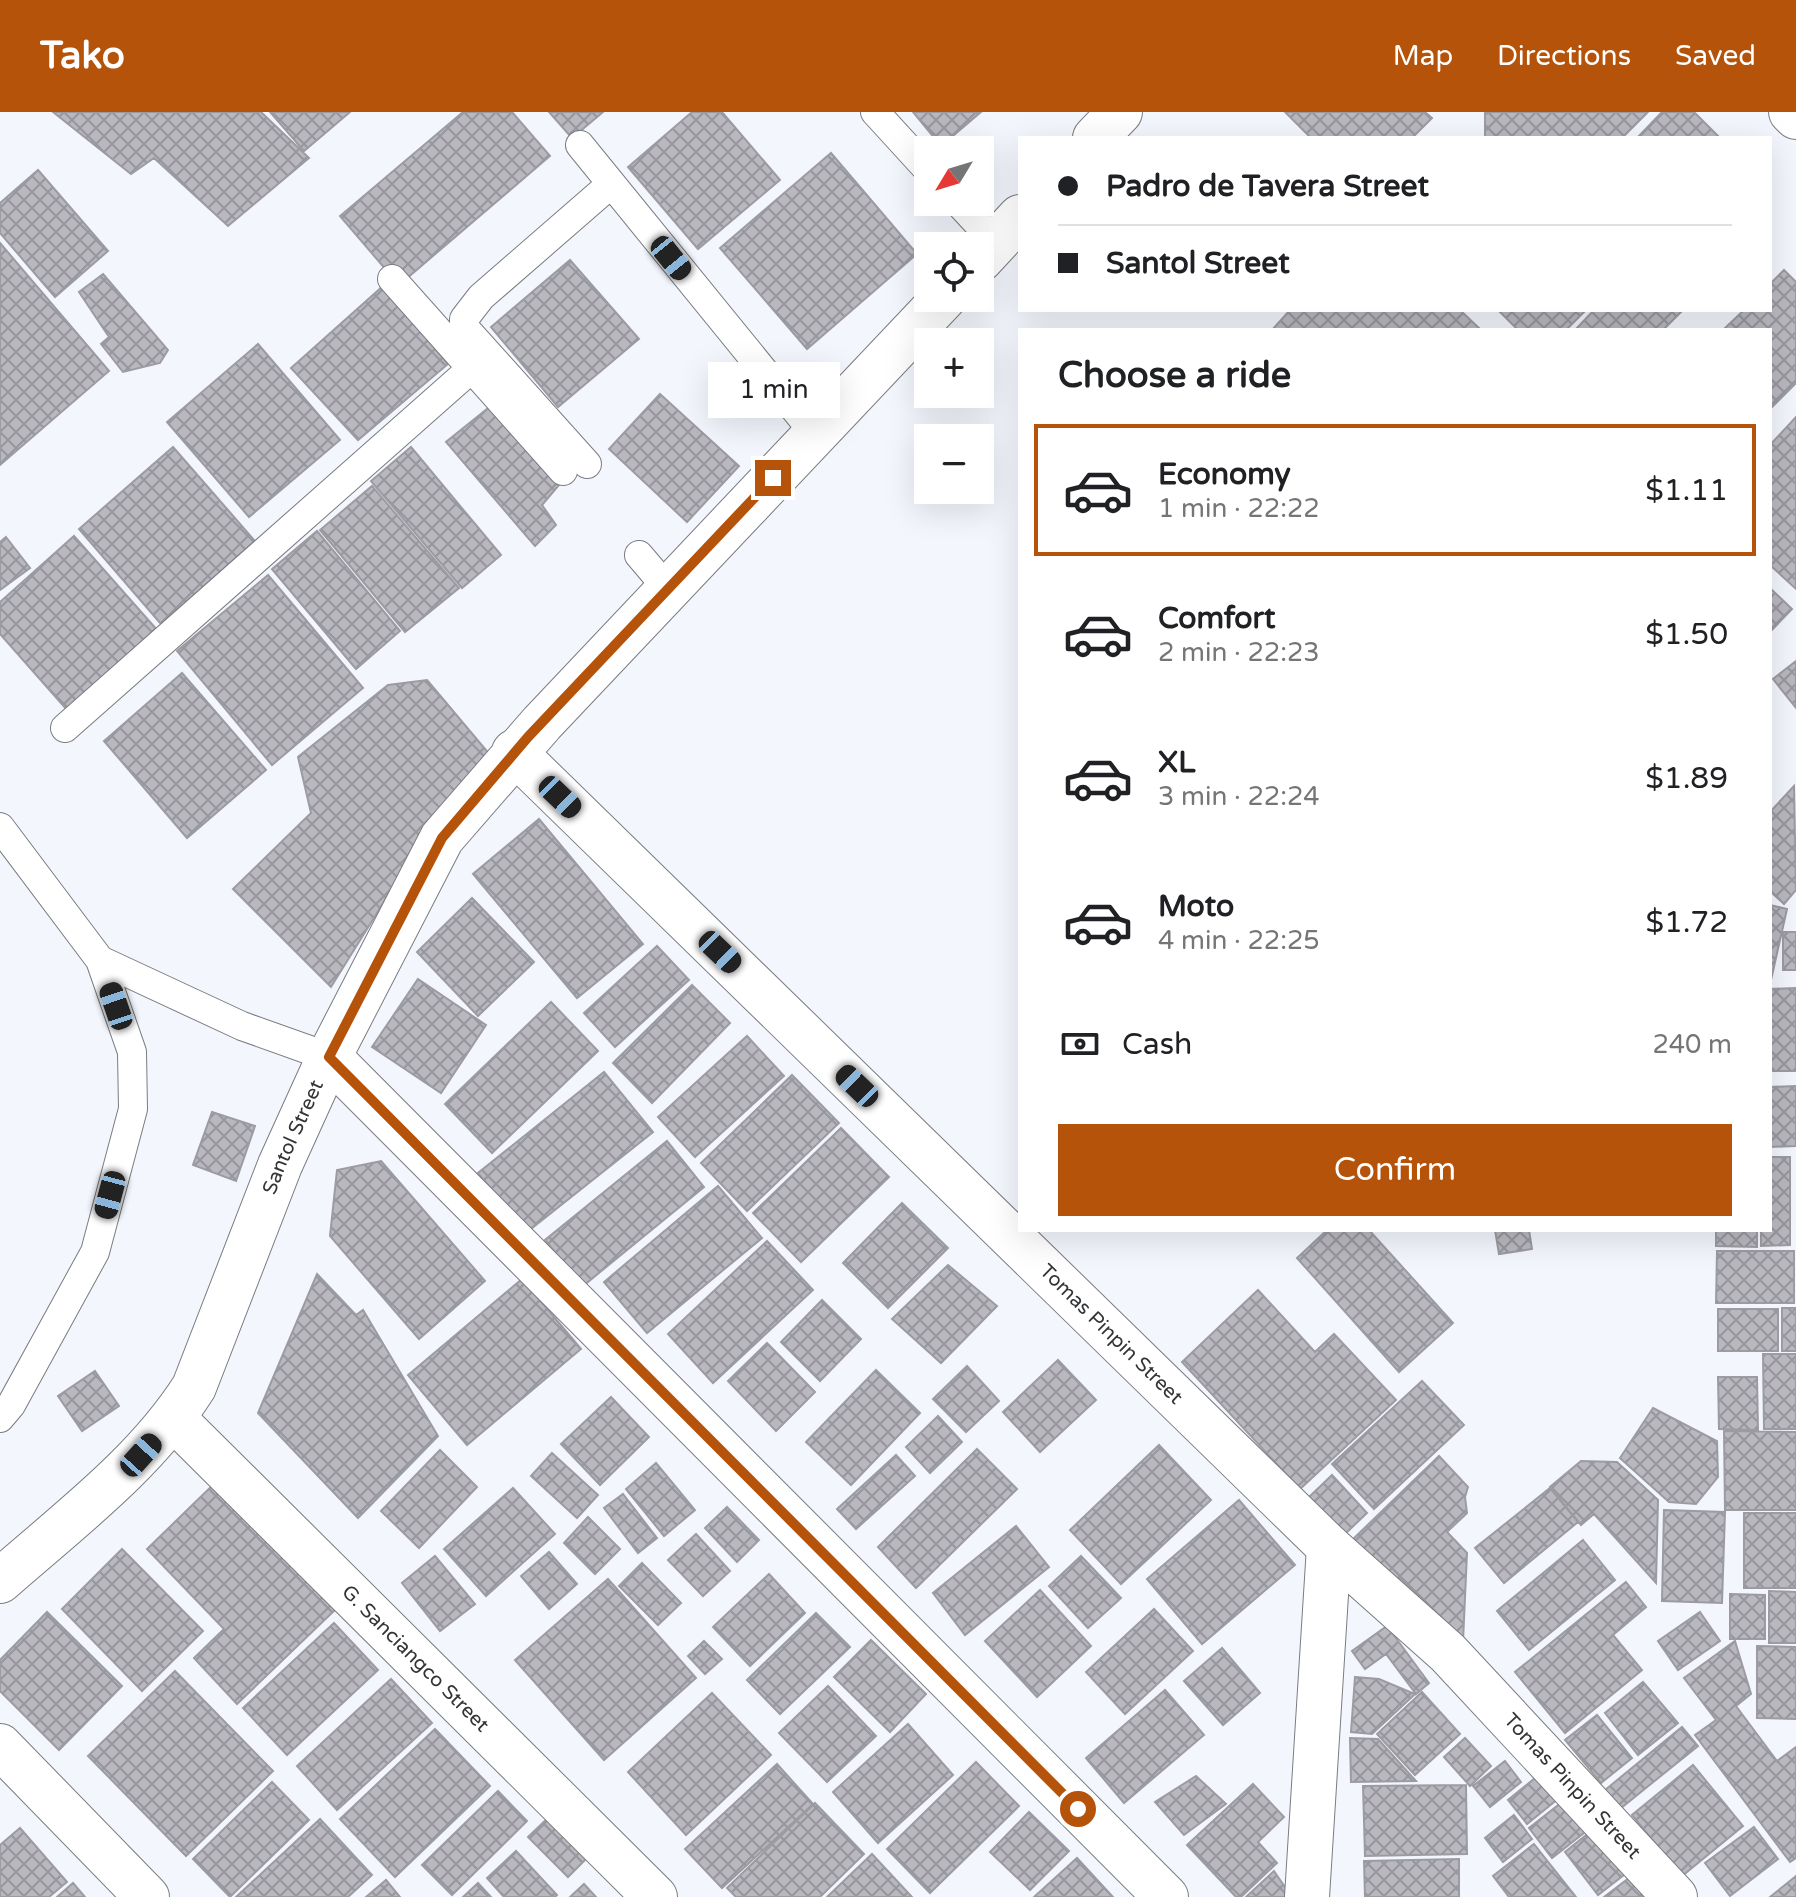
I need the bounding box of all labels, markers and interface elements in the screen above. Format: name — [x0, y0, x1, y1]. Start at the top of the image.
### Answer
text: Tako — [40, 33, 125, 79]
text: Map — [1393, 39, 1453, 73]
text: Directions — [1497, 39, 1631, 73]
text: Saved — [1675, 39, 1756, 73]
north arrow — [914, 136, 994, 216]
map controls — [914, 136, 994, 504]
text: Padro de Tavera Street — [1106, 168, 1429, 205]
car — [647, 232, 695, 284]
button: locate — [914, 232, 994, 312]
text: Santol Street — [1106, 245, 1290, 282]
button: + — [914, 328, 994, 408]
text: Choose a ride — [1058, 354, 1291, 397]
callout: 1 min — [707, 362, 839, 418]
text: 1 min — [739, 374, 809, 405]
button: − — [914, 424, 994, 504]
icon: car — [1062, 454, 1134, 526]
text: Economy — [1158, 456, 1291, 493]
route end — [755, 460, 791, 496]
text: $1.11 — [1645, 472, 1728, 509]
text: 1 min · 22:22 — [1158, 493, 1320, 524]
icon: car — [1062, 598, 1134, 670]
text: Comfort — [1158, 600, 1276, 637]
text: $1.50 — [1645, 616, 1728, 653]
text: 2 min · 22:23 — [1158, 637, 1320, 668]
icon: car — [1062, 742, 1134, 814]
text: XL — [1158, 744, 1195, 781]
text: $1.89 — [1645, 760, 1728, 797]
car — [534, 772, 586, 822]
text: 3 min · 22:24 — [1158, 781, 1320, 812]
icon: car — [1062, 886, 1134, 958]
text: Moto — [1158, 888, 1234, 925]
text: $1.72 — [1646, 904, 1728, 941]
text: 4 min · 22:25 — [1158, 925, 1320, 956]
car — [694, 927, 746, 977]
car — [97, 979, 135, 1033]
icon: cash — [1058, 1022, 1102, 1066]
text: Cash — [1122, 1026, 1192, 1063]
text: 240 m — [1652, 1029, 1732, 1060]
car — [831, 1061, 883, 1111]
street label: Santol Street — [258, 1076, 329, 1198]
button: Confirm — [1058, 1124, 1732, 1216]
car — [92, 1169, 128, 1221]
street label: Tomas Pinpin Street — [1035, 1259, 1188, 1410]
car — [116, 1429, 166, 1481]
street label: G. Sanciangco Street — [336, 1580, 494, 1737]
street label: Tomas Pinpin Street — [1498, 1709, 1646, 1864]
route start — [1060, 1791, 1096, 1827]

